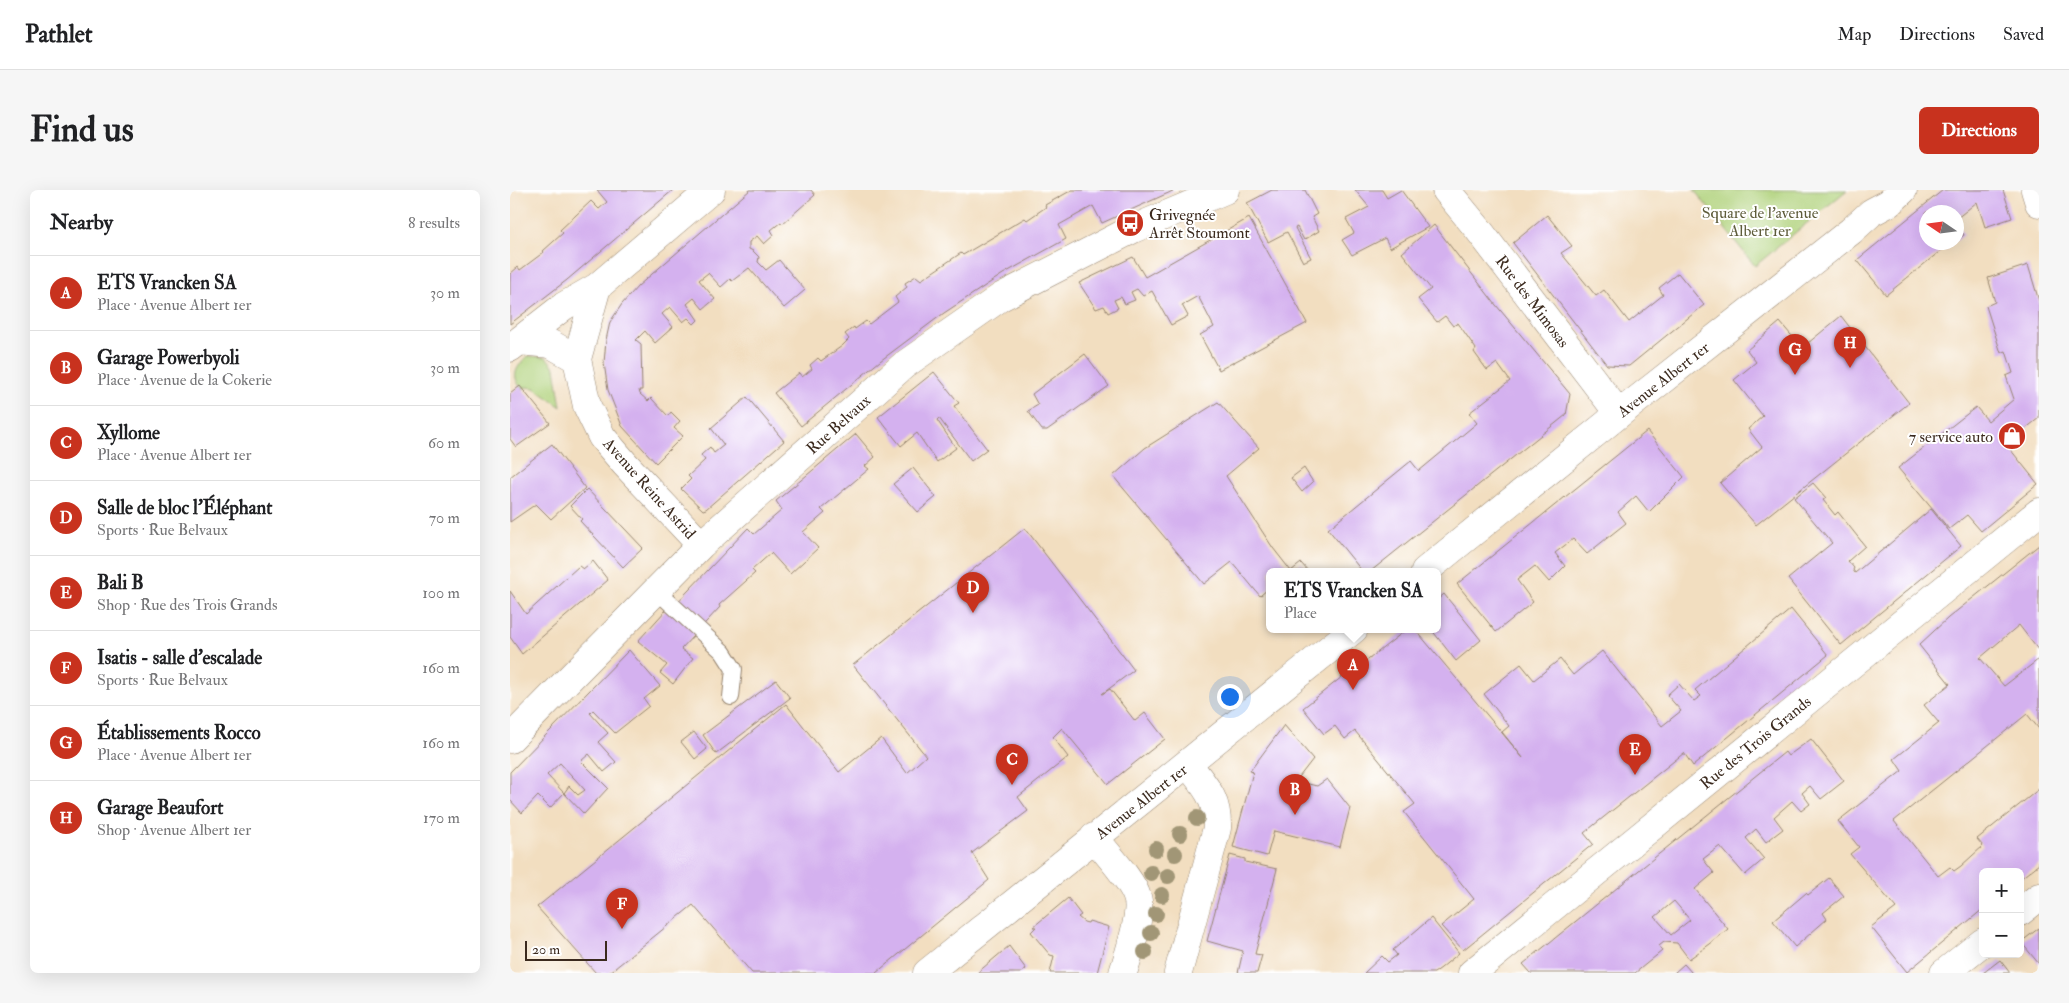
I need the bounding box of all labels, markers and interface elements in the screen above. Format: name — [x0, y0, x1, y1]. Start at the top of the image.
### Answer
text: Pathlet — [25, 19, 93, 50]
text: Map — [1838, 23, 1871, 46]
text: Directions — [1899, 23, 1975, 46]
text: Saved — [2003, 23, 2044, 46]
button: Directions — [1919, 107, 2039, 154]
text: Find us — [30, 108, 134, 152]
park label: Square de l'avenue Albert 1er — [1702, 203, 1819, 241]
place label: Grivegnée Arrêt Stoumont — [1148, 205, 1250, 243]
north arrow — [1919, 205, 1964, 250]
bus stop icon: Grivegnée Arrêt Stoumont — [1115, 208, 1145, 238]
text: Nearby — [50, 209, 113, 236]
text: 8 results — [408, 213, 460, 233]
street label: Rue des Mimosas — [1491, 252, 1573, 352]
text: ETS Vrancken SA — [97, 271, 237, 295]
text: A — [61, 283, 71, 303]
text: 30 m — [430, 283, 460, 303]
text: Place · Avenue Albert 1er — [97, 295, 251, 315]
pin: H — [1834, 327, 1866, 368]
pin: G — [1779, 334, 1811, 375]
street label: Avenue Albert 1er — [1613, 338, 1714, 423]
text: Garage Powerbyoli — [97, 346, 240, 370]
text: B — [61, 358, 71, 378]
text: 30 m — [430, 358, 460, 378]
text: Place · Avenue de la Cokerie — [97, 370, 272, 390]
street label: Rue Belvaux — [802, 391, 875, 459]
text: Xyllome — [97, 421, 160, 445]
shop icon: 7 service auto — [1997, 421, 2027, 451]
place label: 7 service auto — [1909, 427, 1993, 447]
text: C — [60, 433, 72, 453]
text: 60 m — [428, 433, 460, 453]
street label: Avenue Reine Astrid — [598, 433, 700, 543]
text: Place · Avenue Albert 1er — [97, 445, 251, 465]
text: Salle de bloc l'Éléphant — [97, 496, 272, 520]
text: D — [59, 508, 73, 528]
text: 70 m — [429, 508, 460, 528]
text: Sports · Rue Belvaux — [97, 520, 228, 540]
popup — [1266, 568, 1441, 633]
text: Bali B — [97, 571, 144, 595]
pin: D — [957, 572, 989, 613]
text: ETS Vrancken SA — [1284, 579, 1423, 603]
text: E — [60, 583, 72, 603]
text: 100 m — [422, 583, 460, 603]
text: Shop · Rue des Trois Grands — [97, 595, 277, 615]
text: Place — [1284, 603, 1317, 623]
text: Isatis - salle d'escalade — [97, 646, 262, 670]
pin: A — [1337, 649, 1369, 690]
text: F — [61, 658, 71, 678]
text: 160 m — [422, 658, 460, 678]
text: Sports · Rue Belvaux — [97, 670, 228, 690]
your location — [1217, 684, 1243, 710]
street label: Rue des Trois Grands — [1696, 692, 1815, 794]
text: Établissements Rocco — [97, 721, 261, 745]
text: G — [59, 733, 73, 753]
text: 160 m — [422, 733, 460, 753]
pin: E — [1619, 734, 1651, 775]
pin: C — [996, 744, 1028, 785]
text: Place · Avenue Albert 1er — [97, 745, 251, 765]
street label: Avenue Albert 1er — [1091, 760, 1192, 845]
pin: B — [1279, 774, 1311, 815]
text: Garage Beaufort — [97, 796, 223, 820]
text: H — [59, 808, 73, 828]
text: 170 m — [423, 808, 460, 828]
text: Shop · Avenue Albert 1er — [97, 820, 251, 840]
map controls — [1979, 868, 2024, 958]
button: + — [1979, 868, 2024, 913]
pin: F — [606, 888, 638, 929]
button: − — [1979, 913, 2024, 958]
scale bar — [525, 938, 608, 961]
text: 20 m — [532, 941, 560, 958]

